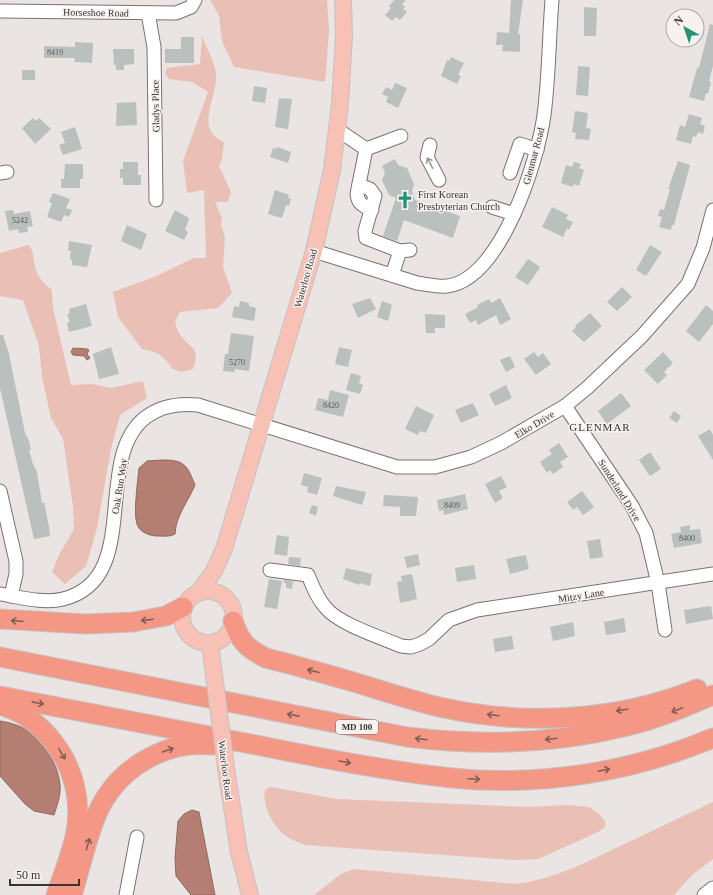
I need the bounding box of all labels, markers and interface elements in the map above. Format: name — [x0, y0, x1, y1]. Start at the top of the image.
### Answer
street label: Horseshoe Road — [63, 6, 129, 19]
north arrow — [665, 8, 705, 48]
text: N — [672, 13, 686, 27]
house number: 8419 — [47, 48, 63, 57]
street label: Gladys Place — [150, 79, 161, 132]
street label: Glenmar Road — [521, 126, 546, 186]
one-way arrow — [426, 157, 434, 169]
place label: First Korean Presbyterian Church — [418, 189, 500, 212]
church icon: First Korean Presbyterian Church — [395, 190, 415, 210]
house number: 5242 — [12, 216, 28, 225]
street label: Waterloo Road — [292, 248, 319, 308]
house number: 5270 — [229, 358, 245, 367]
house number: 8420 — [323, 401, 339, 410]
street label: Elko Drive — [513, 408, 556, 441]
district label: GLENMAR — [569, 421, 631, 433]
street label: Oak Run Way — [110, 457, 129, 515]
street label: Sunderland Drive — [596, 457, 643, 524]
house number: 8409 — [444, 501, 460, 510]
house number: 8400 — [679, 534, 695, 543]
street label: Mitzy Lane — [557, 586, 605, 605]
one-way arrow — [141, 616, 154, 624]
one-way arrow — [11, 617, 24, 624]
one-way arrow — [306, 666, 319, 674]
one-way arrow — [31, 699, 44, 707]
one-way arrow — [616, 707, 629, 715]
one-way arrow — [671, 707, 683, 715]
one-way arrow — [287, 710, 300, 718]
one-way arrow — [487, 711, 500, 719]
road number: MD 100 — [336, 720, 378, 734]
one-way arrow — [415, 735, 428, 743]
one-way arrow — [544, 735, 557, 743]
street label: Waterloo Road — [216, 740, 235, 801]
one-way arrow — [161, 746, 174, 753]
one-way arrow — [58, 748, 66, 759]
one-way arrow — [339, 758, 352, 766]
one-way arrow — [597, 766, 610, 774]
one-way arrow — [467, 775, 480, 783]
one-way arrow — [85, 838, 92, 851]
scale bar — [10, 861, 79, 887]
text: 50 m — [16, 868, 41, 882]

